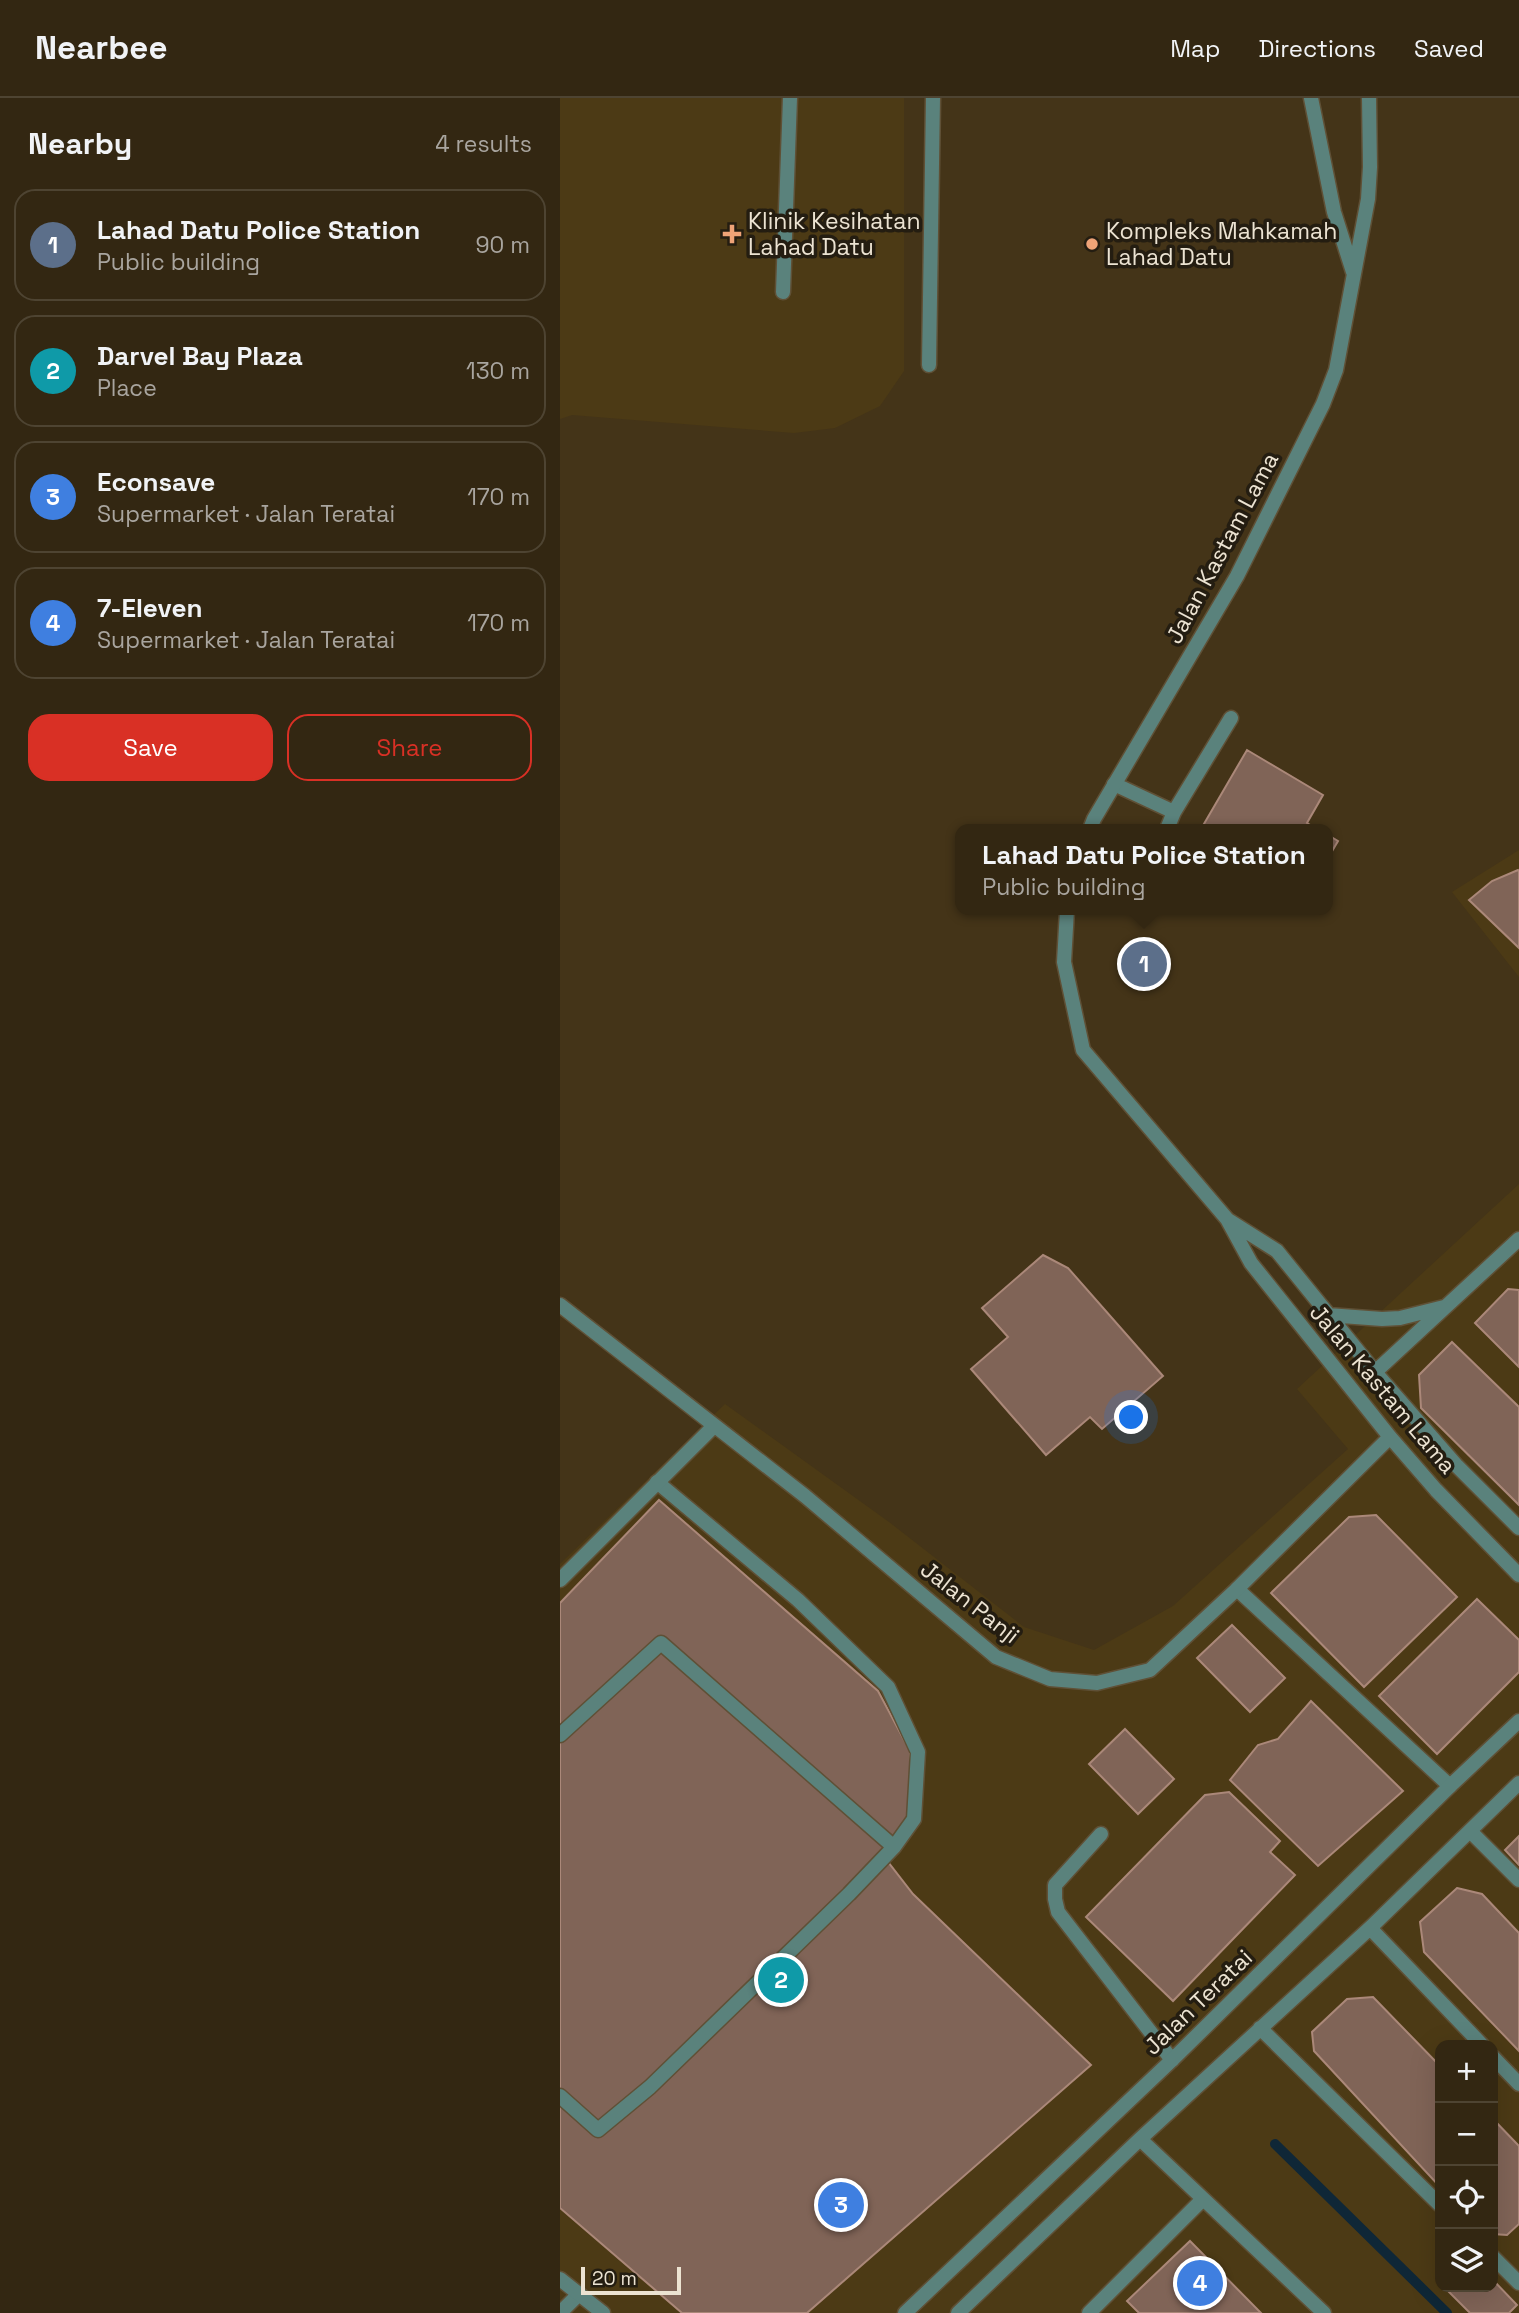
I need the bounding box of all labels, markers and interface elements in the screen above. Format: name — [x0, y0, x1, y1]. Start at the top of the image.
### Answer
text: Nearbee — [35, 27, 167, 69]
text: Map — [1170, 33, 1220, 64]
text: Directions — [1258, 33, 1376, 64]
text: Saved — [1414, 33, 1484, 64]
text: Nearby — [28, 124, 132, 163]
text: 4 results — [435, 129, 532, 159]
place label: Klinik Kesihatan Lahad Datu — [748, 206, 921, 262]
text: Lahad Datu Police Station — [97, 213, 420, 247]
place label: Kompleks Mahkamah Lahad Datu — [1106, 216, 1337, 272]
marker: Klinik Kesihatan Lahad Datu — [722, 224, 742, 244]
text: 1 — [48, 230, 58, 260]
text: 90 m — [475, 230, 530, 260]
marker: Kompleks Mahkamah Lahad Datu — [1084, 236, 1100, 252]
text: Public building — [97, 247, 260, 277]
text: Darvel Bay Plaza — [97, 339, 303, 373]
text: 2 — [46, 356, 60, 386]
text: 130 m — [466, 356, 530, 386]
text: Place — [97, 373, 157, 403]
street label: Jalan Kastam Lama — [1159, 447, 1285, 649]
text: Econsave — [97, 465, 215, 499]
text: 3 — [46, 482, 60, 512]
text: 170 m — [467, 482, 530, 512]
text: Supermarket · Jalan Teratai — [97, 499, 395, 529]
text: 7-Eleven — [97, 591, 202, 625]
text: 4 — [46, 608, 60, 638]
text: 170 m — [467, 608, 530, 638]
text: Supermarket · Jalan Teratai — [97, 625, 395, 655]
button: Save — [28, 714, 273, 781]
button: Share — [287, 714, 532, 781]
popup — [955, 824, 1333, 915]
text: Lahad Datu Police Station — [982, 838, 1306, 872]
text: Public building — [982, 872, 1145, 902]
pin: 1 — [1121, 938, 1167, 990]
street label: Jalan Kastam Lama — [1303, 1298, 1463, 1480]
your location — [1114, 1400, 1148, 1434]
street label: Jalan Panji — [915, 1554, 1025, 1650]
street label: Jalan Teratai — [1137, 1943, 1259, 2061]
pin: 2 — [758, 1954, 804, 2006]
map controls — [1435, 2040, 1498, 2292]
button: + — [1435, 2040, 1498, 2103]
button: − — [1435, 2103, 1498, 2166]
button: locate — [1435, 2166, 1498, 2229]
pin: 3 — [818, 2179, 864, 2231]
button: layers — [1435, 2229, 1498, 2292]
pin: 4 — [1177, 2257, 1223, 2309]
scale bar — [581, 2264, 681, 2296]
text: 20 m — [592, 2266, 637, 2291]

